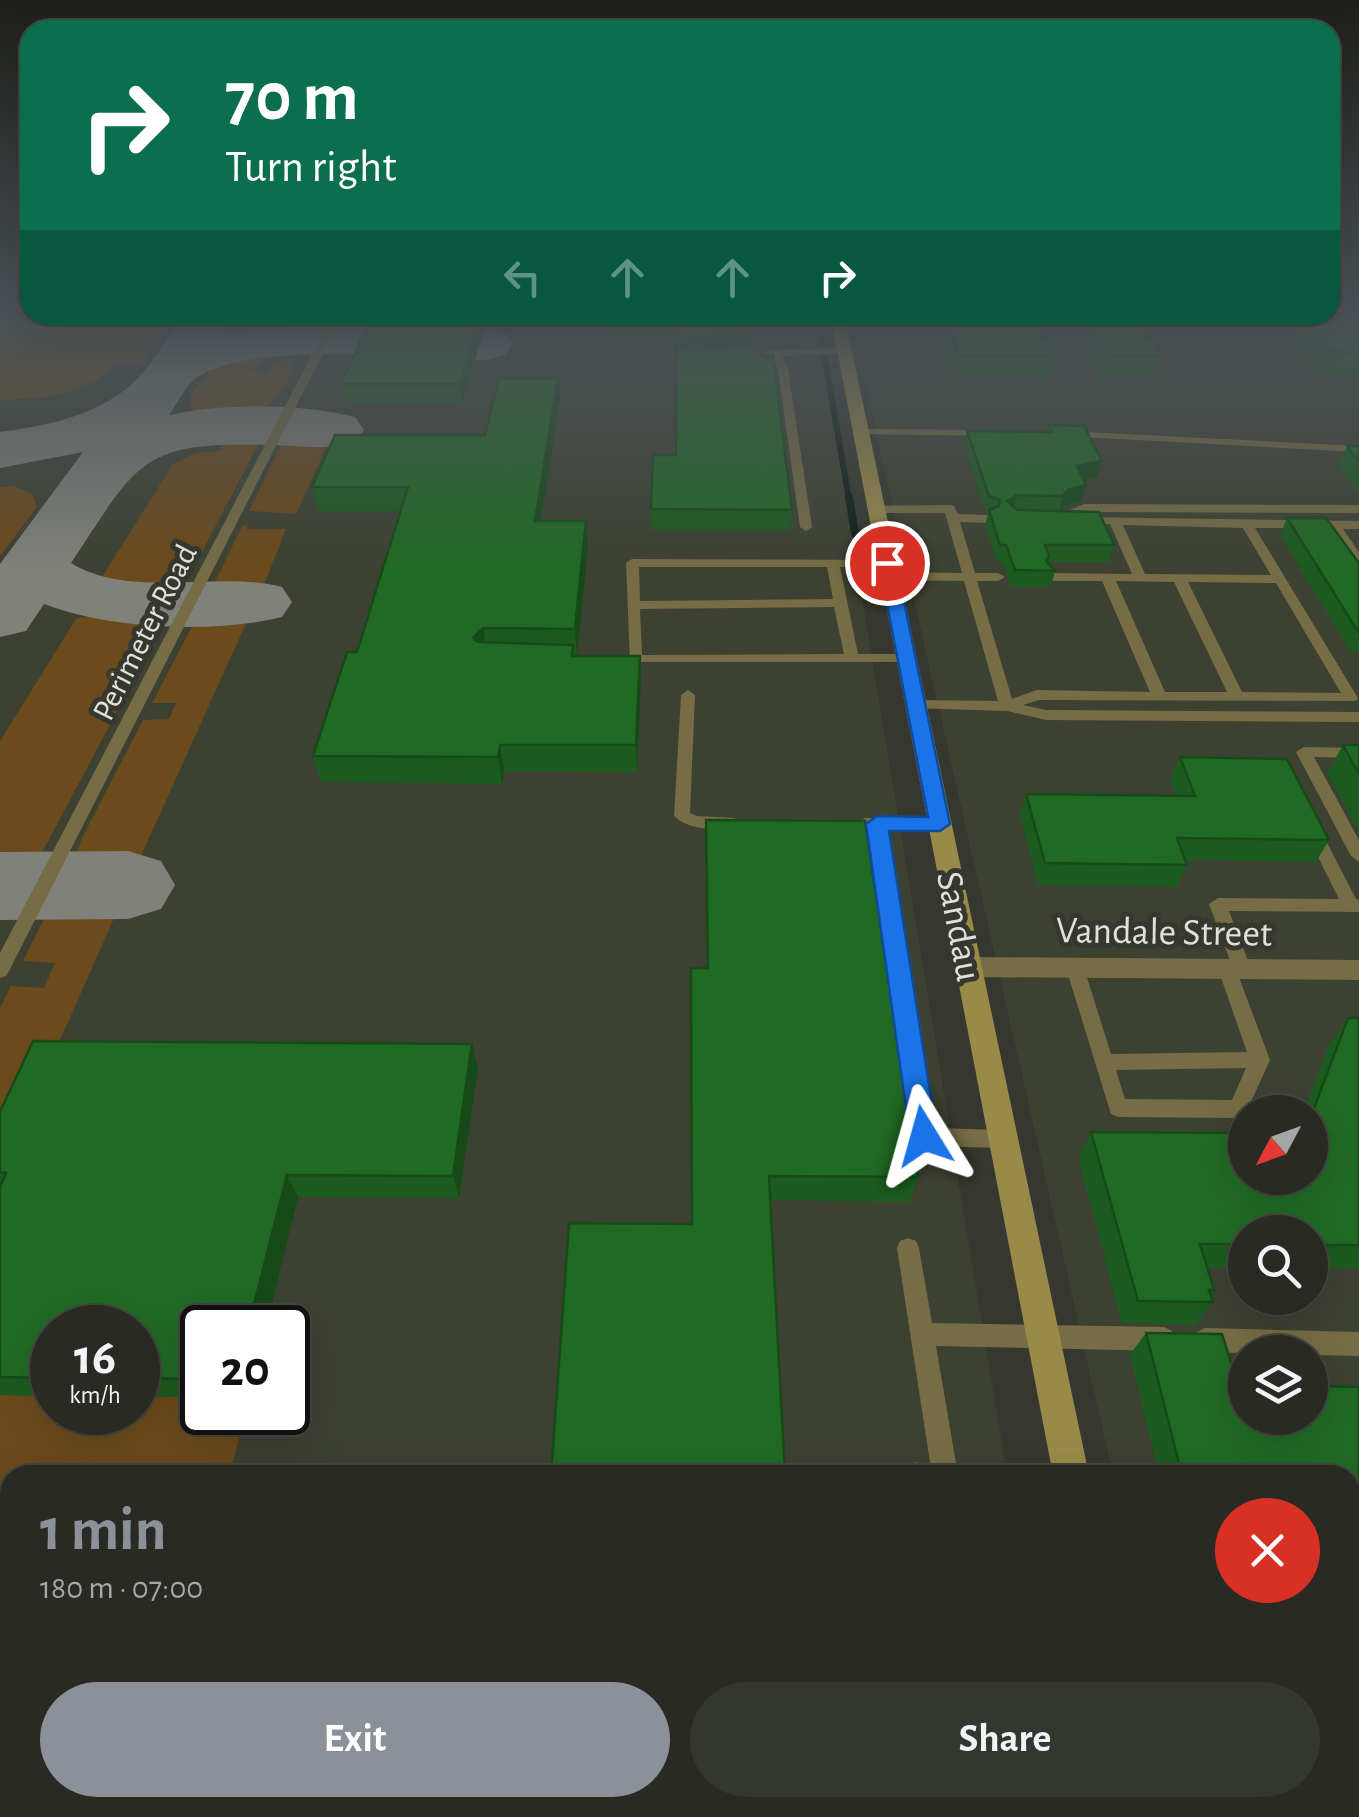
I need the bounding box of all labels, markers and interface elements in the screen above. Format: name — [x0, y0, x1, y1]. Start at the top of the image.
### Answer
icon: right — [60, 60, 190, 190]
text: 70 m — [225, 63, 359, 133]
text: Turn right — [225, 145, 397, 190]
icon: left — [495, 250, 550, 305]
icon: ahead — [600, 250, 655, 305]
icon: ahead — [705, 250, 760, 305]
icon: right — [810, 250, 865, 305]
pin — [845, 521, 930, 606]
icon: arrive — [860, 536, 915, 591]
street label: Perimeter Road — [87, 540, 203, 725]
street label: Sandau — [929, 868, 987, 984]
street label: Vandale Street — [1056, 912, 1272, 954]
position arrow — [872, 1084, 976, 1188]
north arrow — [1228, 1095, 1328, 1195]
map controls — [1228, 1095, 1328, 1435]
button: search — [1228, 1215, 1328, 1315]
speed limit sign: 20 — [180, 1305, 310, 1435]
text: 16 — [74, 1333, 116, 1383]
button: layers — [1228, 1335, 1328, 1435]
text: km/h — [69, 1383, 121, 1408]
button: close — [1215, 1498, 1320, 1603]
text: 1 min — [40, 1501, 166, 1561]
text: 180 m · 07:00 — [40, 1572, 203, 1604]
button: Exit — [40, 1682, 670, 1797]
button: Share — [690, 1682, 1320, 1797]

